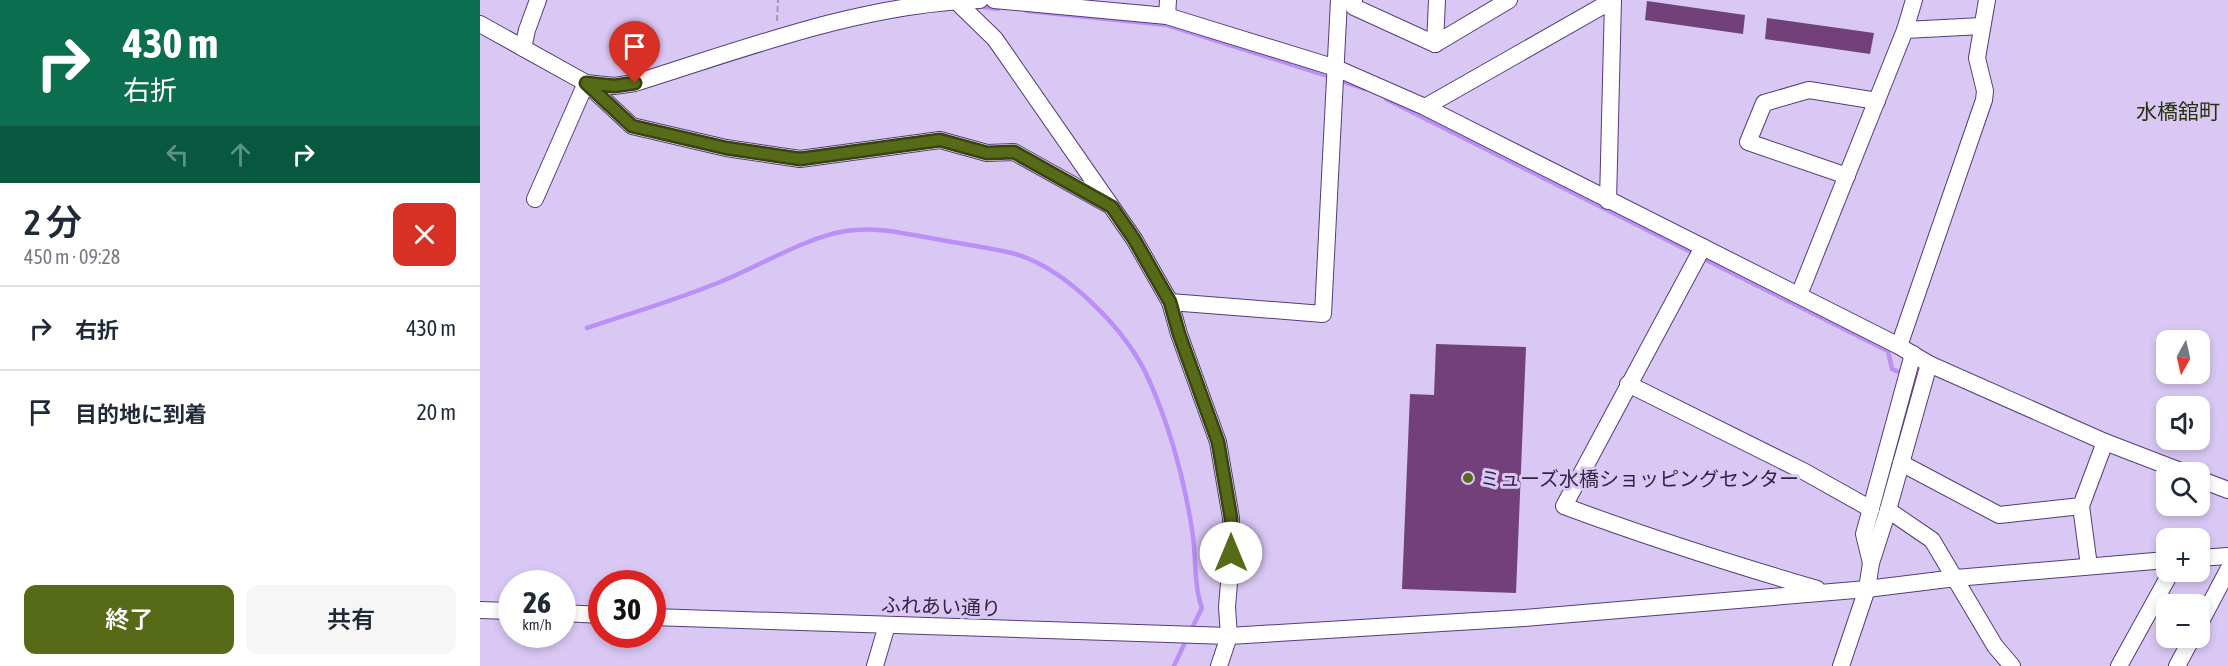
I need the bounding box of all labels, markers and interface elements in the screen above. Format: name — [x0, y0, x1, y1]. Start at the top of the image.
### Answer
text: 430 m — [123, 19, 218, 67]
pin — [609, 21, 660, 83]
icon: right — [24, 24, 102, 102]
icon: arrive — [618, 30, 651, 63]
text: 右折 — [123, 75, 177, 106]
district label: 水橋舘町 — [2136, 99, 2220, 123]
icon: left — [161, 138, 194, 171]
icon: ahead — [224, 138, 257, 171]
icon: right — [287, 138, 320, 171]
text: 2 分 — [24, 201, 82, 243]
button: close — [393, 203, 456, 266]
text: 450 m · 09:28 — [24, 245, 120, 268]
icon: right — [24, 312, 57, 345]
text: 430 m — [406, 315, 456, 341]
text: 右折 — [75, 317, 119, 343]
north arrow — [2156, 330, 2210, 384]
map controls — [2156, 330, 2210, 648]
icon: arrive — [24, 396, 57, 429]
button: sound — [2156, 396, 2210, 450]
text: 20 m — [416, 399, 456, 425]
text: 目的地に到着 — [75, 401, 207, 427]
button: search — [2156, 462, 2210, 516]
place label: ミューズ水橋ショッピングセンター — [1480, 467, 1799, 490]
marker: ミューズ水橋ショッピングセンター — [1461, 471, 1475, 485]
position arrow — [1199, 521, 1263, 585]
button: + — [2156, 528, 2210, 582]
speed limit sign: 30 — [588, 570, 666, 648]
button: 終了 — [24, 585, 234, 654]
button: 共有 — [246, 585, 456, 654]
text: 26 — [523, 585, 551, 619]
street label: ふれあい通り — [881, 592, 1001, 620]
button: − — [2156, 594, 2210, 648]
text: km/h — [522, 616, 552, 633]

